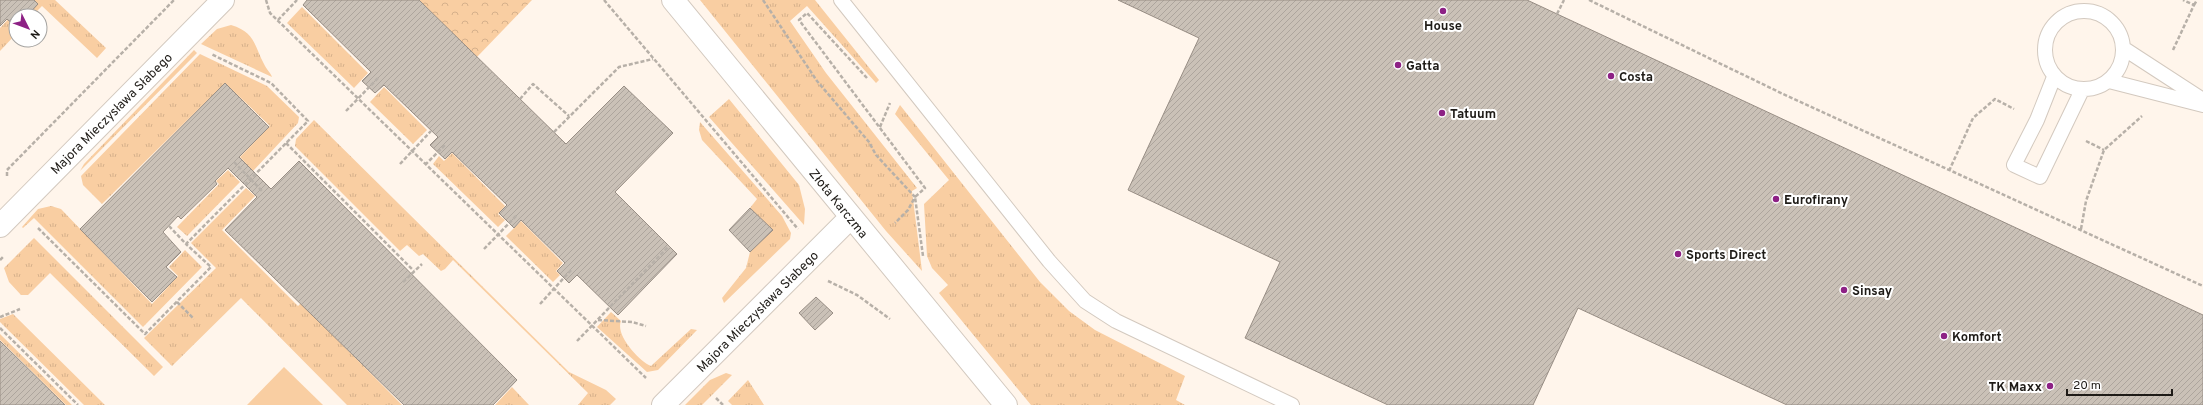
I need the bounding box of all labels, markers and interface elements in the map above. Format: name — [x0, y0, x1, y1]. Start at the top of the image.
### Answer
marker: House — [1438, 6, 1448, 16]
north arrow — [8, 8, 48, 48]
place label: House — [1424, 19, 1462, 35]
text: N — [27, 26, 43, 42]
street label: Majora Mieczysława Słabego — [48, 50, 177, 179]
place label: Gatta — [1406, 59, 1439, 75]
marker: Gatta — [1393, 60, 1403, 70]
place label: Costa — [1619, 70, 1653, 86]
marker: Costa — [1606, 71, 1616, 81]
place label: Tatuum — [1450, 107, 1496, 123]
marker: Tatuum — [1437, 108, 1447, 118]
street label: Złota Karczma — [805, 166, 870, 242]
place label: Eurofirany — [1784, 193, 1849, 209]
marker: Eurofirany — [1771, 194, 1781, 204]
street label: Majora Mieczysława Słabego — [694, 248, 823, 377]
place label: Sports Direct — [1686, 248, 1766, 264]
marker: Sports Direct — [1673, 249, 1683, 259]
place label: Sinsay — [1852, 284, 1893, 300]
marker: Sinsay — [1839, 285, 1849, 295]
place label: Komfort — [1952, 330, 2002, 346]
marker: Komfort — [1939, 331, 1949, 341]
scale bar — [2067, 371, 2172, 397]
text: 20 m — [2073, 378, 2101, 394]
place label: TK Maxx — [1989, 380, 2042, 396]
marker: TK Maxx — [2045, 381, 2055, 391]

